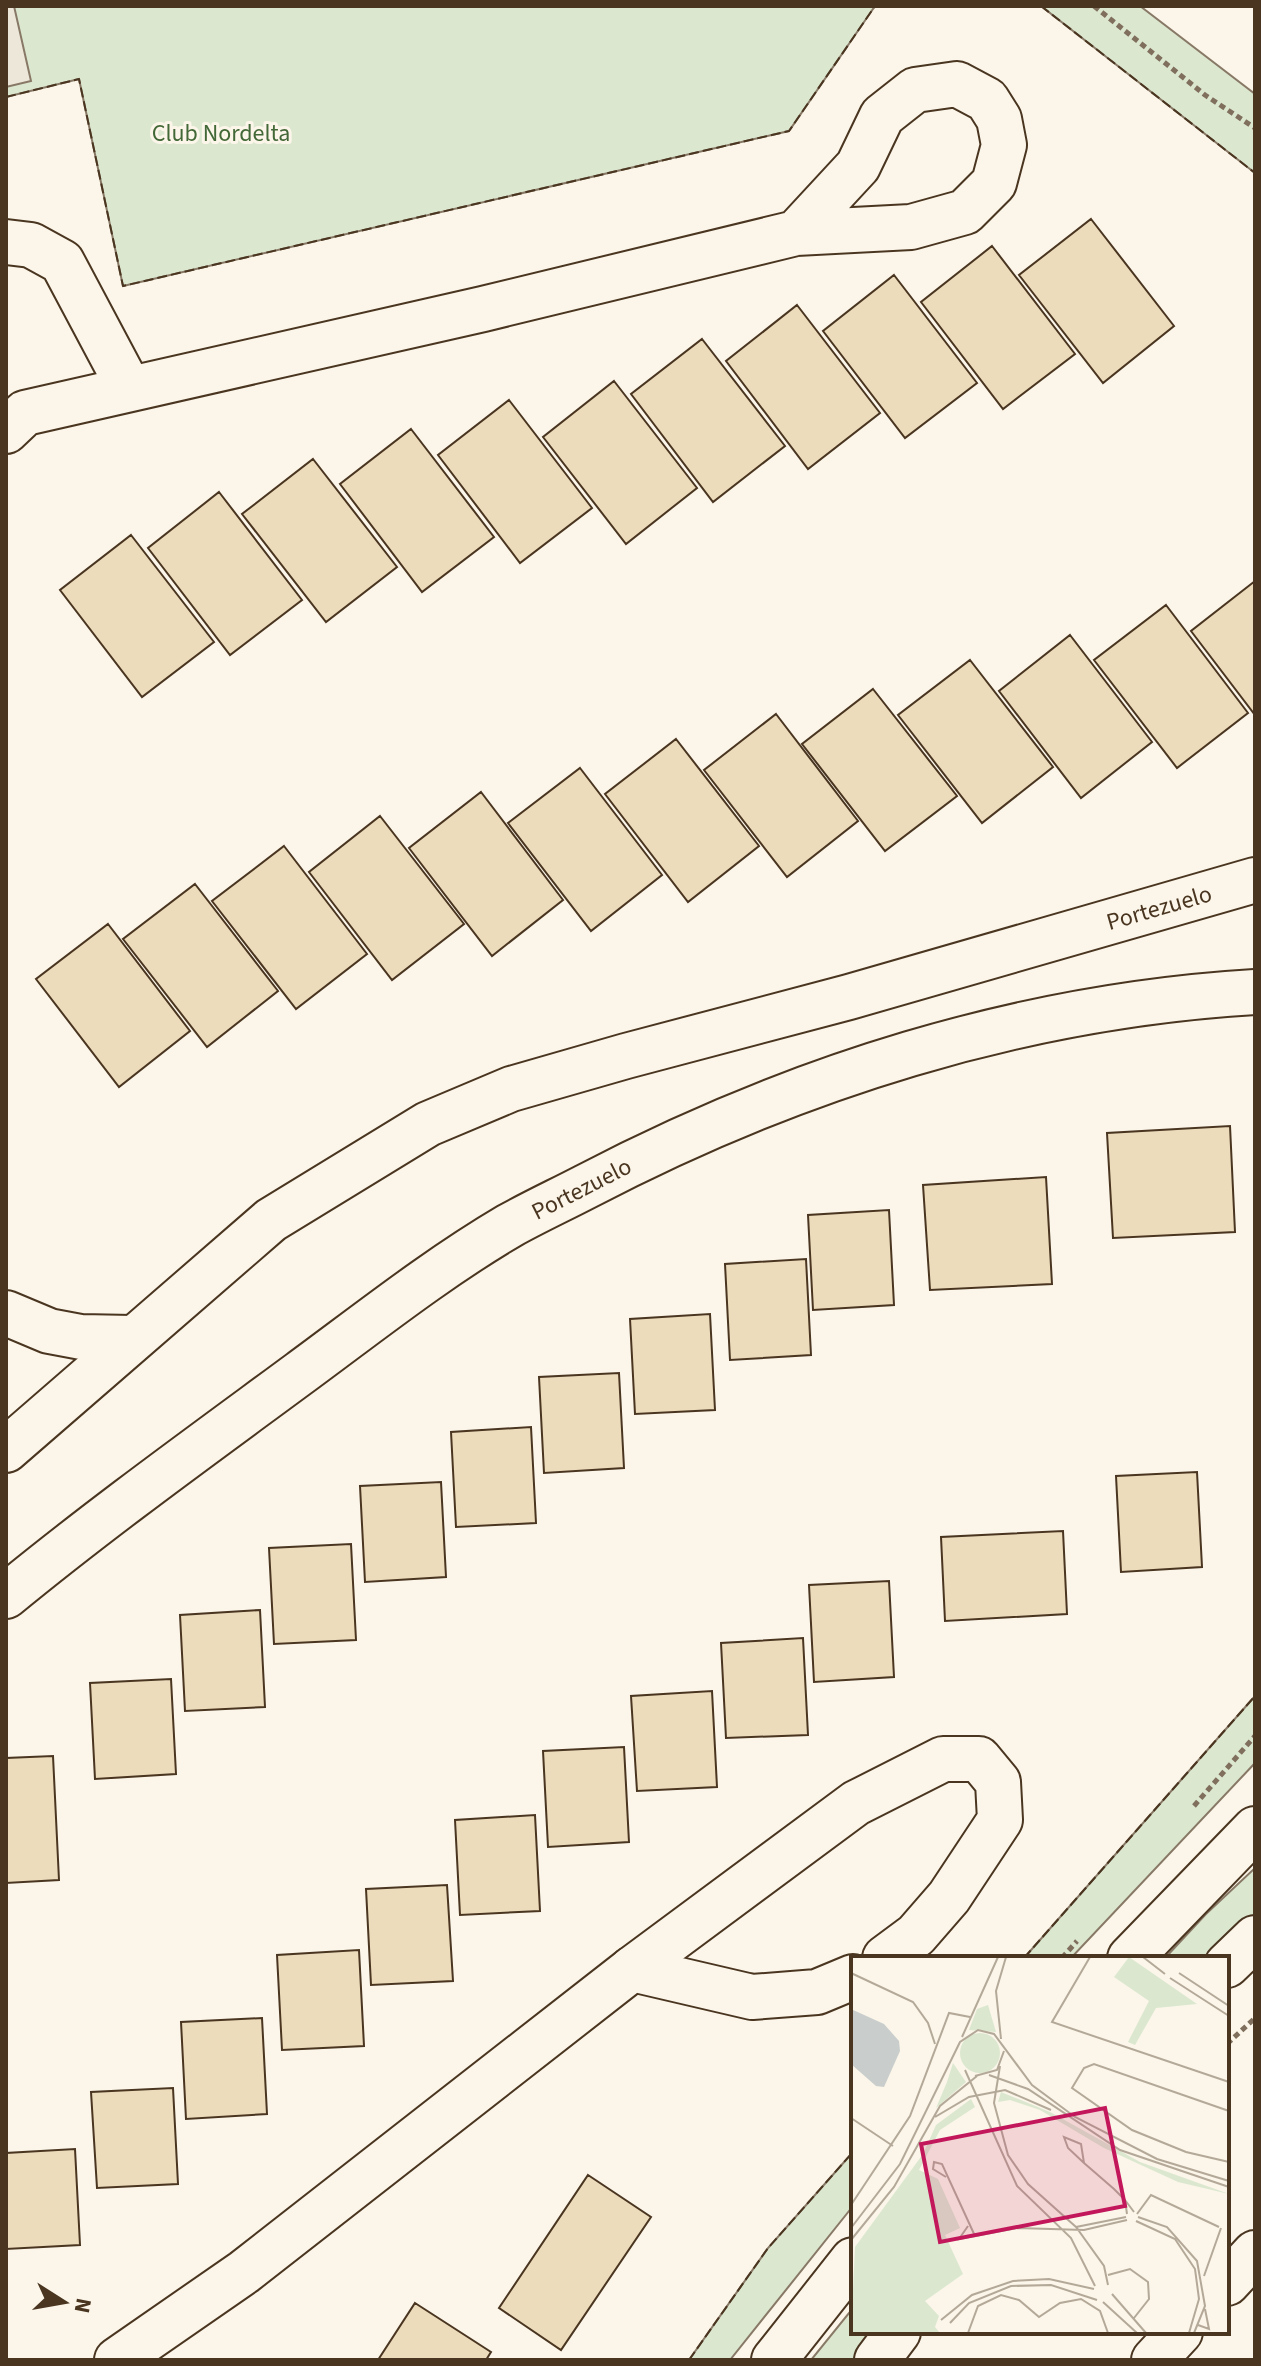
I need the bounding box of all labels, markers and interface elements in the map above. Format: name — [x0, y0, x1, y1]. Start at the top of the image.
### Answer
park label: Club Nordelta — [152, 116, 290, 151]
street label: Portezuelo — [1102, 876, 1216, 940]
street label: Portezuelo — [525, 1149, 638, 1229]
inset map — [851, 1956, 1229, 2334]
north arrow — [24, 2262, 104, 2342]
text: N — [66, 2295, 100, 2316]

